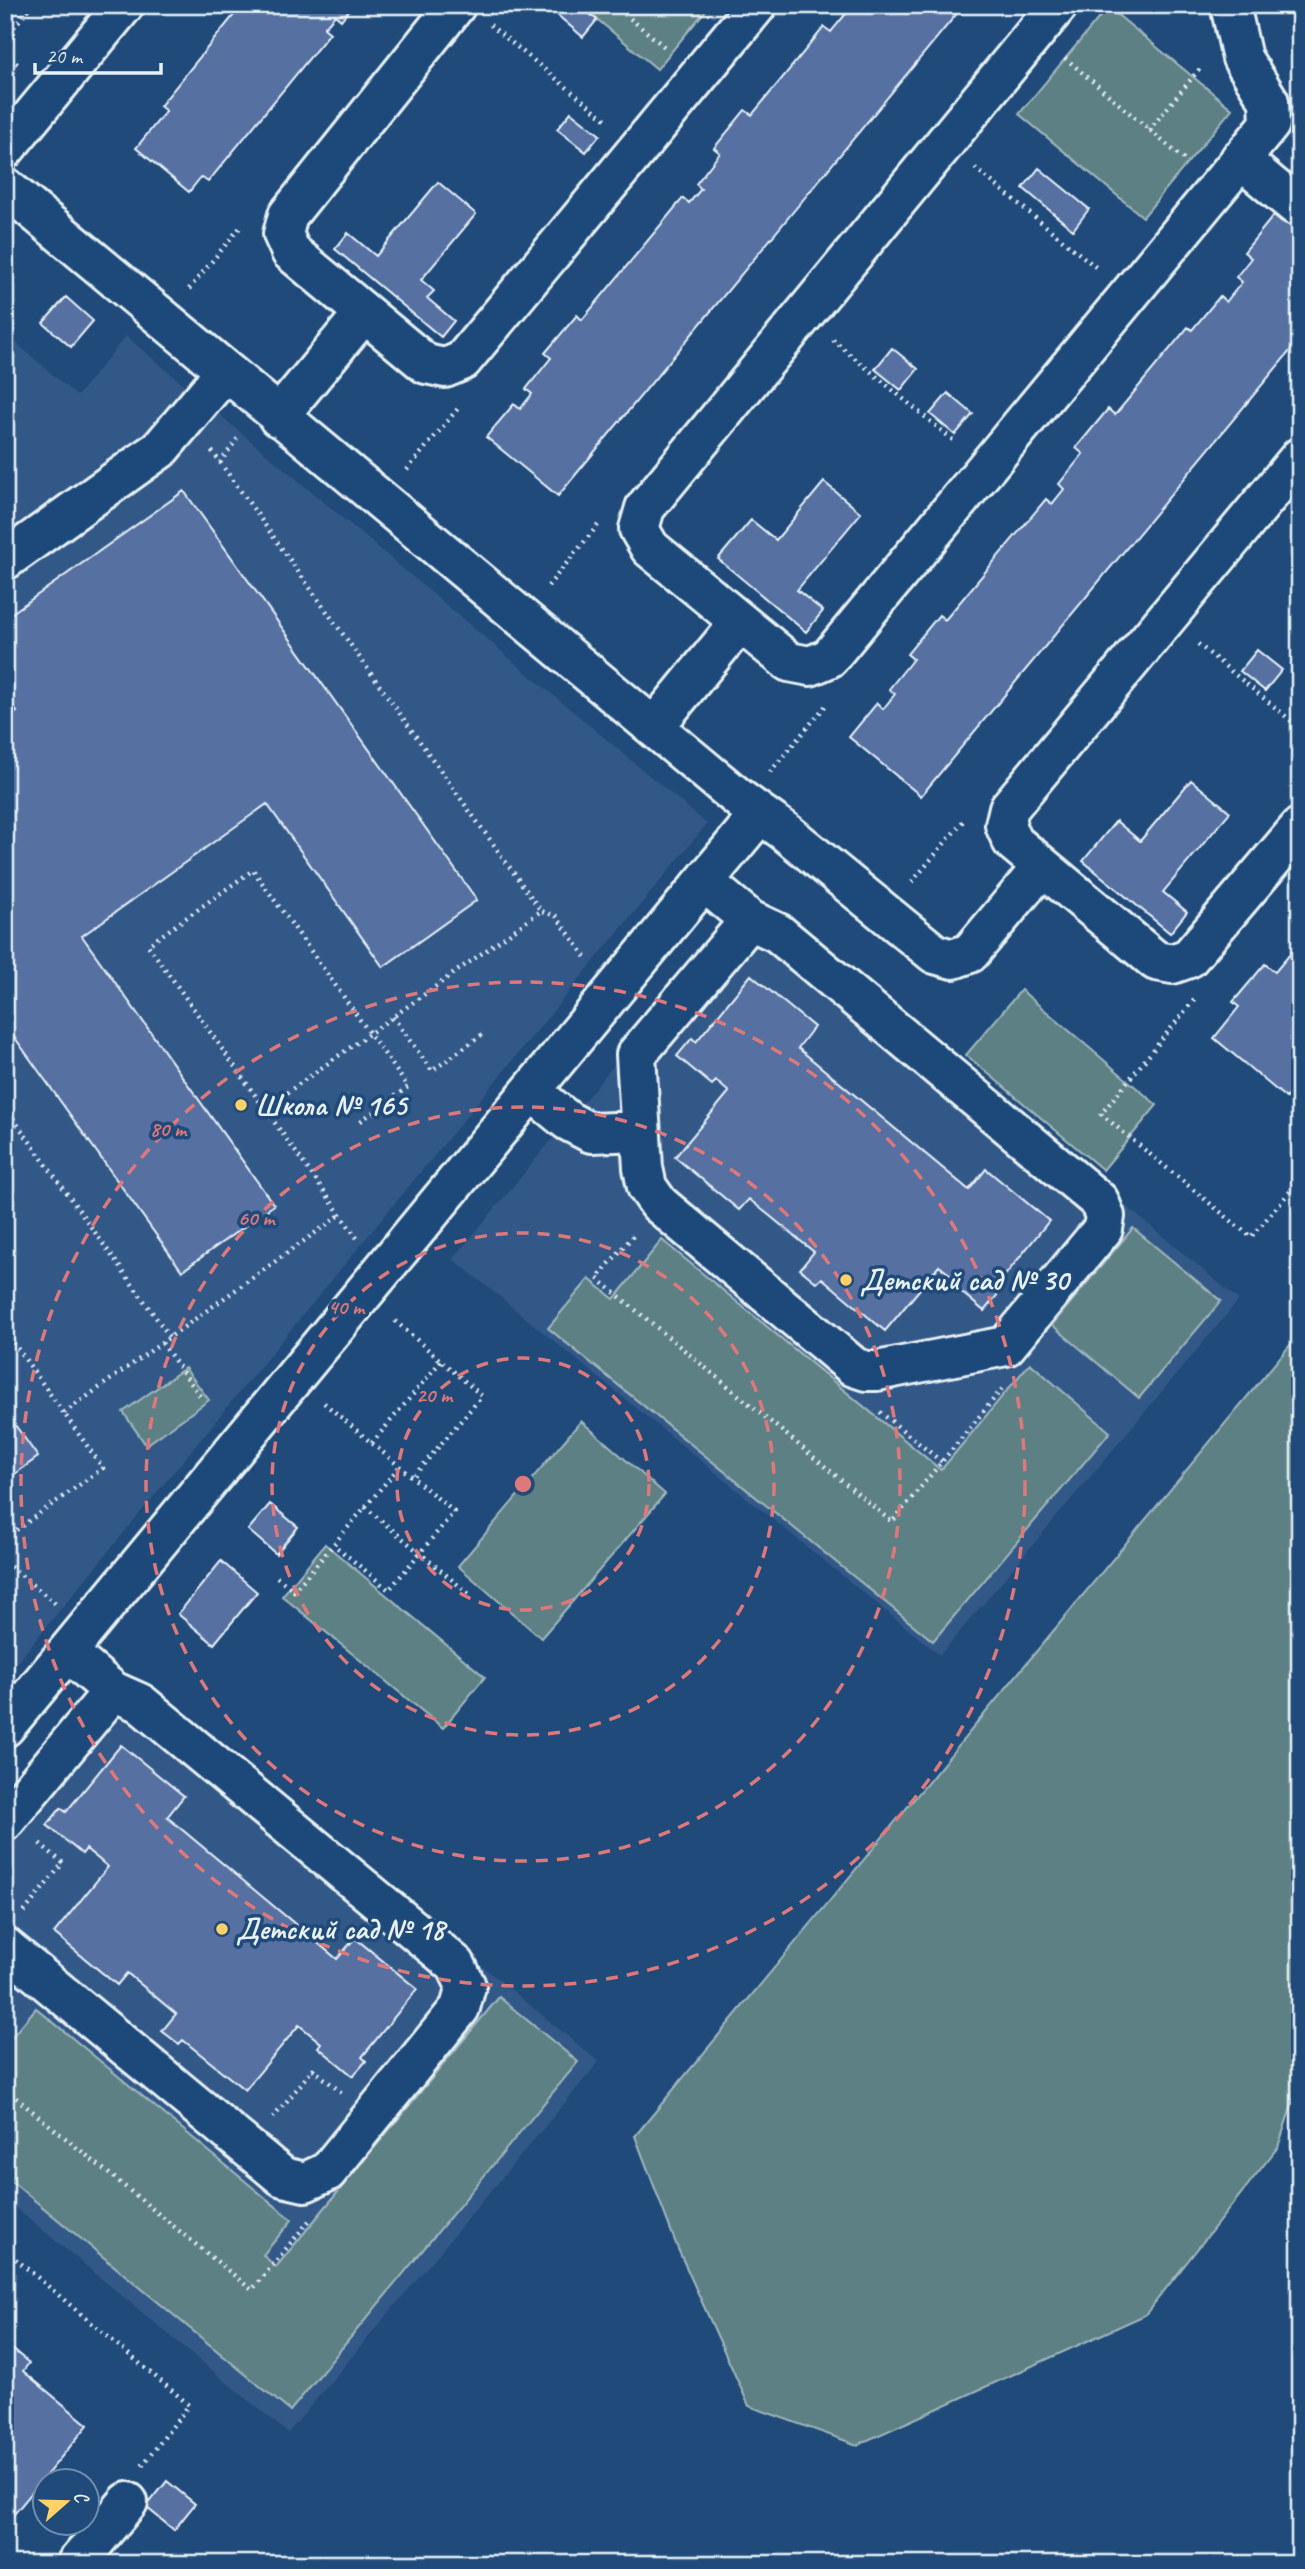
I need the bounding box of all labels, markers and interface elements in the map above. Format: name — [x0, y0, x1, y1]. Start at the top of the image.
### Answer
scale bar — [35, 32, 161, 76]
text: 20 m — [46, 43, 84, 69]
place label: Школа № 165 — [255, 1086, 409, 1124]
marker: Школа № 165 — [233, 1097, 249, 1113]
text: 80 m — [150, 1116, 188, 1142]
text: 60 m — [238, 1205, 276, 1231]
place label: Детский сад № 30 — [860, 1261, 1072, 1299]
marker: Детский сад № 30 — [838, 1272, 854, 1288]
text: 40 m — [328, 1294, 366, 1320]
text: 20 m — [416, 1382, 454, 1408]
centre of rings — [511, 1472, 535, 1496]
place label: Детский сад № 18 — [236, 1910, 448, 1948]
marker: Детский сад № 18 — [214, 1921, 230, 1937]
north arrow — [32, 2468, 102, 2538]
text: С — [68, 2488, 95, 2508]

